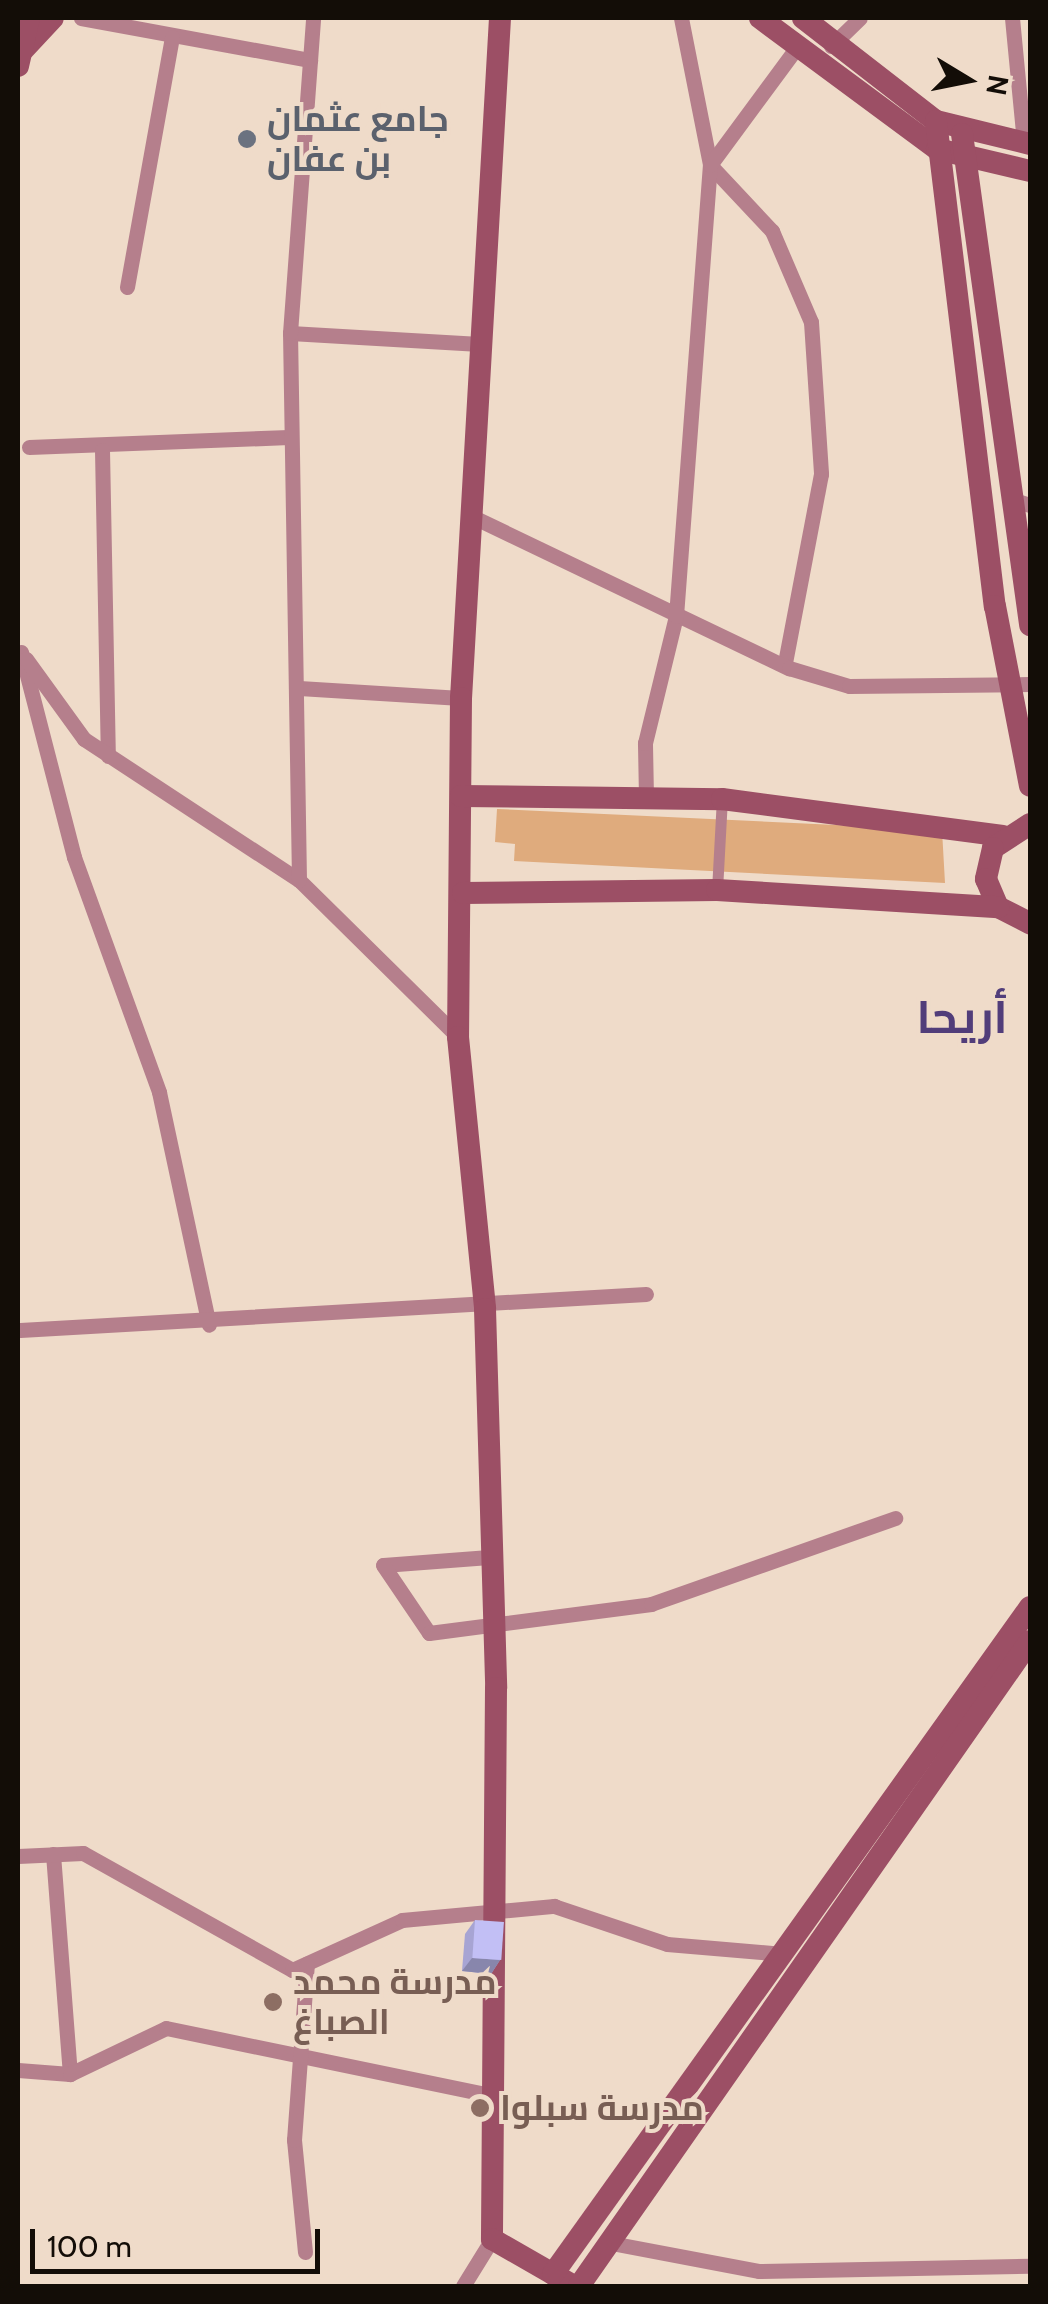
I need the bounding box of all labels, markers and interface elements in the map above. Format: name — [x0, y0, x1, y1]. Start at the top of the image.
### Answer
north arrow — [918, 30, 1018, 130]
text: N — [979, 73, 1016, 98]
place label: جامع عثمان بن عفان — [267, 98, 449, 180]
marker: جامع عثمان بن عفان — [236, 128, 258, 150]
district label: أريحا — [916, 991, 1008, 1045]
place label: مدرسة محمد الصباغ — [293, 1961, 497, 2043]
marker: مدرسة محمد الصباغ — [262, 1991, 284, 2013]
place label: مدرسة سبلوا — [500, 2087, 704, 2129]
marker: مدرسة سبلوا — [469, 2097, 491, 2119]
scale bar — [35, 2209, 325, 2271]
text: 100 m — [47, 2228, 132, 2265]

